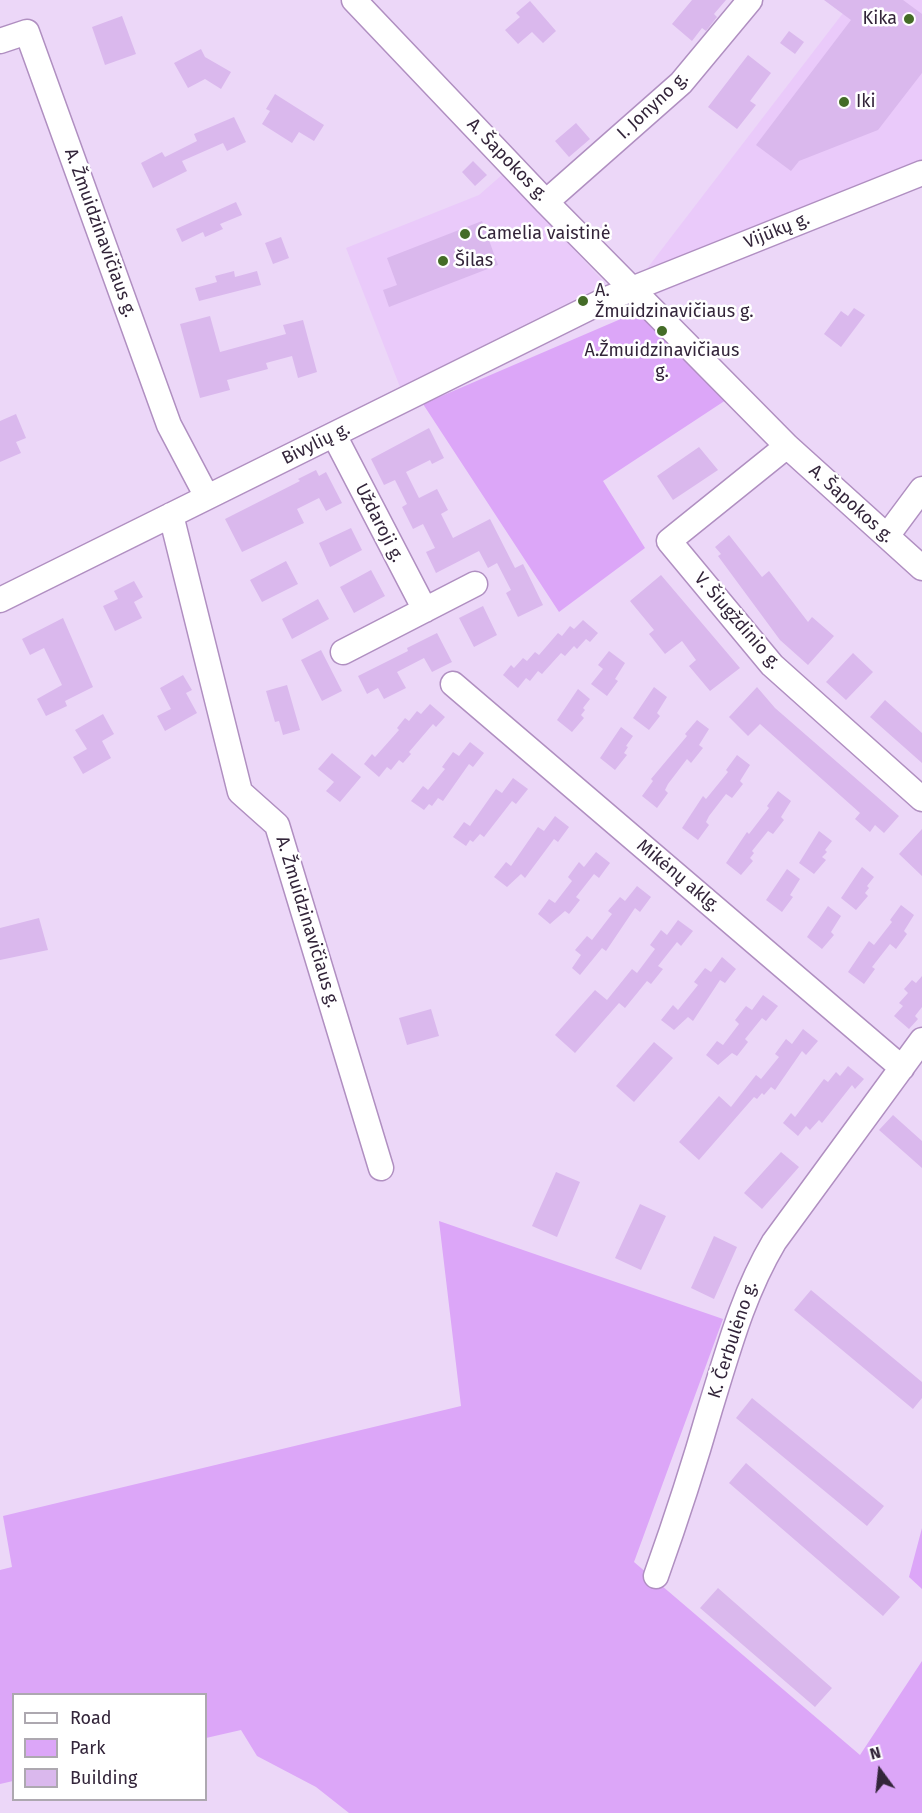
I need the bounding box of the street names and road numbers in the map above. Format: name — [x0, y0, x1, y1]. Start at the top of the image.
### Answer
street label: I. Jonyno g. — [613, 68, 693, 144]
street label: A. Šapokos g. — [462, 114, 552, 206]
street label: A. Žmuidzinavičiaus g. — [59, 146, 141, 320]
street label: Vijūkų g. — [741, 208, 813, 254]
street label: Bivylių g. — [278, 418, 354, 470]
street label: A. Šapokos g. — [804, 460, 898, 548]
street label: Uždaroji g. — [350, 480, 408, 566]
street label: V. Šiugždinio g. — [689, 568, 785, 674]
street label: A. Žmuidzinavičiaus g. — [271, 834, 343, 1010]
street label: Mikėnų aklg. — [632, 835, 724, 917]
street label: K. Čerbulėno g. — [704, 1279, 762, 1401]

